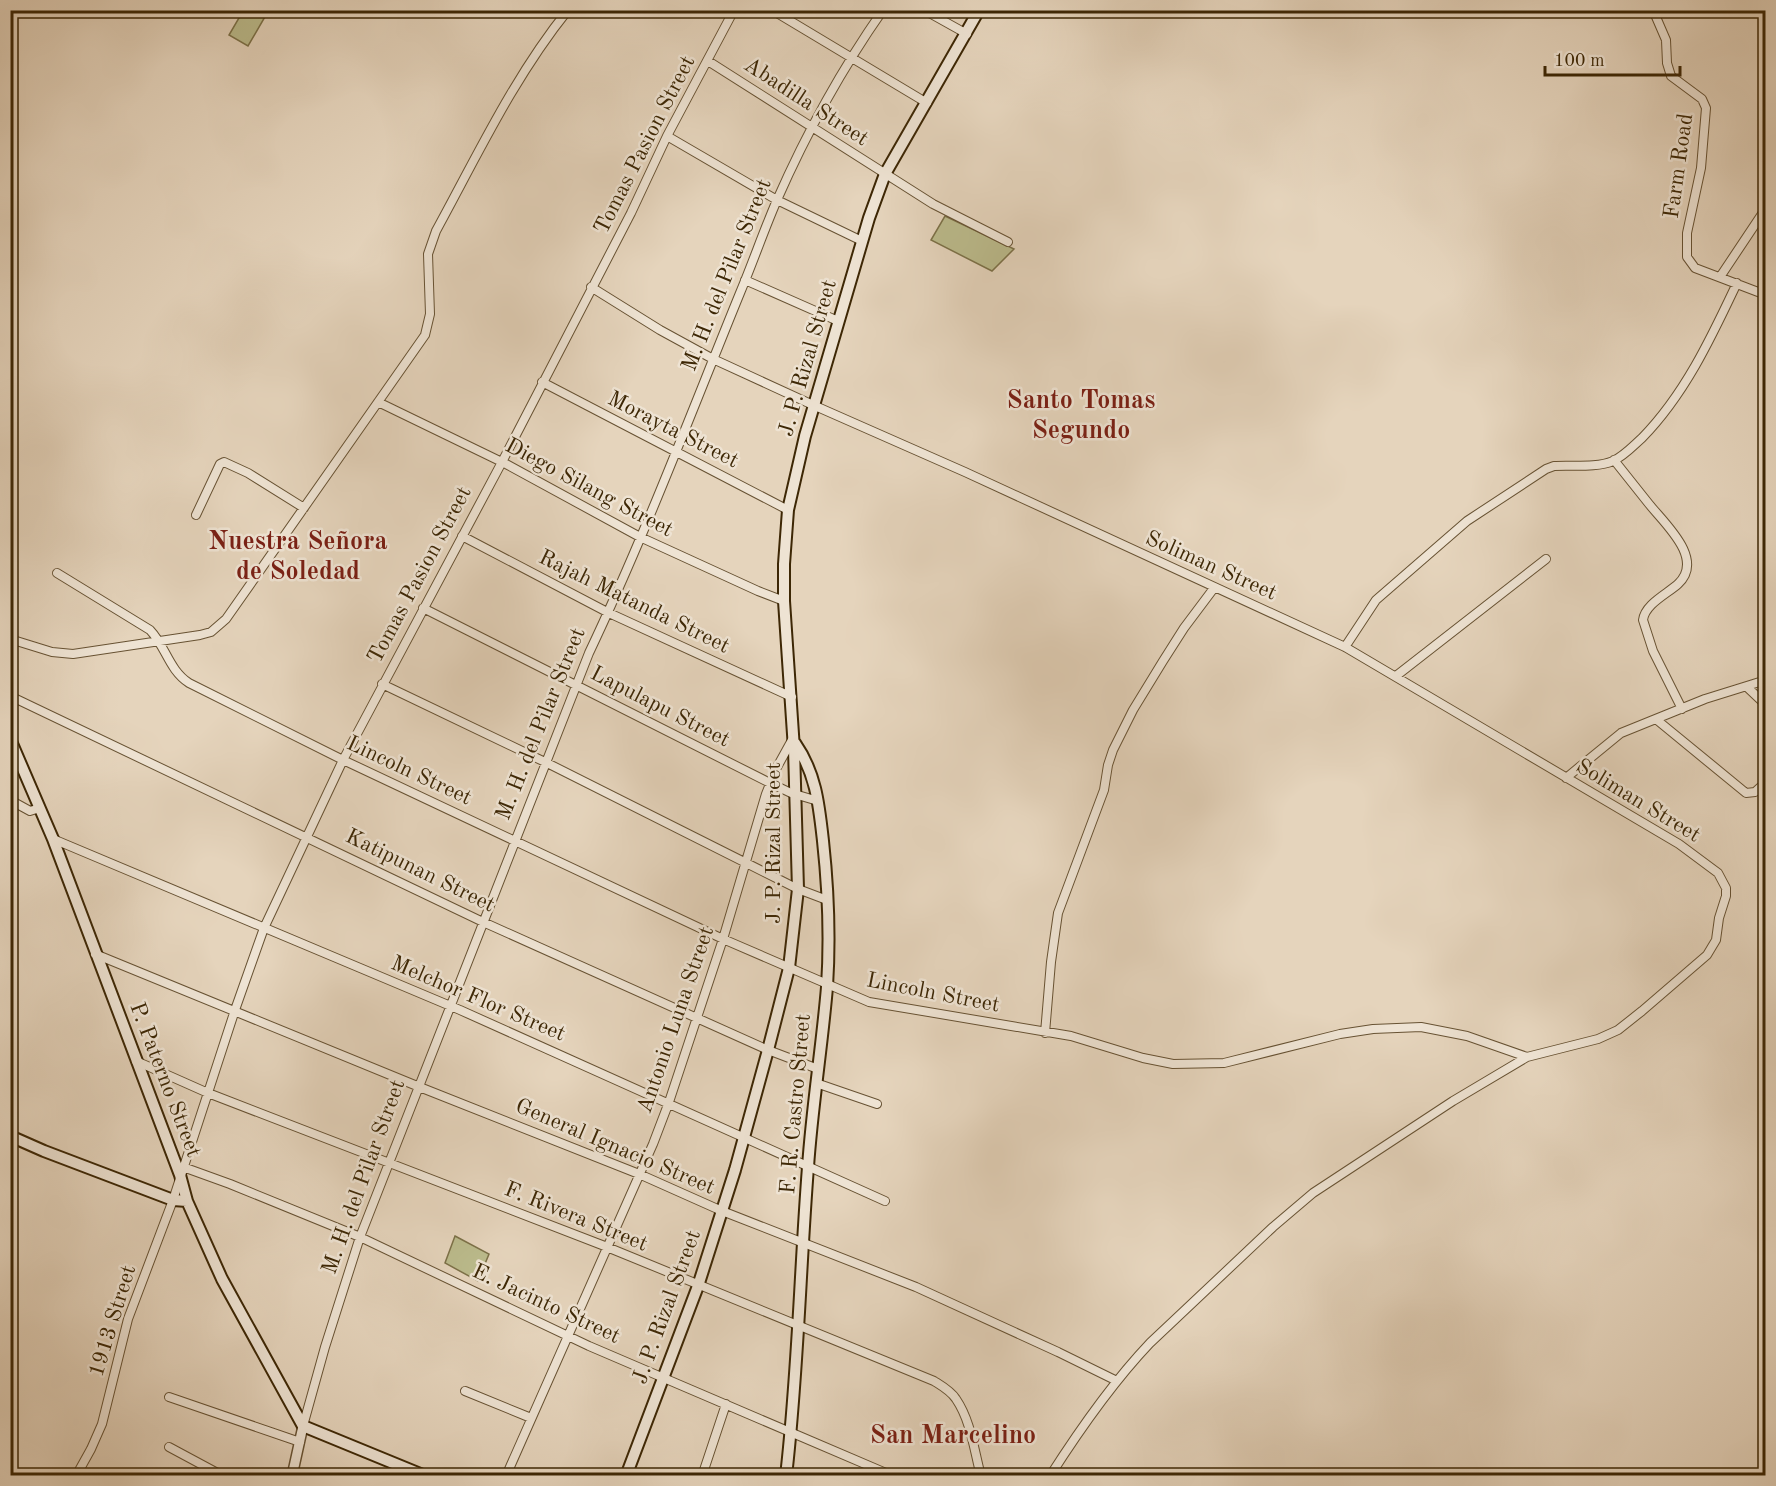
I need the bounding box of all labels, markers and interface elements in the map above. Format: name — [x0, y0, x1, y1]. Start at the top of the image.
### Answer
scale bar — [1545, 39, 1680, 77]
street label: Tomas Pasion Street — [591, 52, 699, 238]
text: 100 m — [1554, 52, 1605, 70]
street label: Abadilla Street — [740, 54, 872, 150]
street label: Farm Road — [1661, 112, 1697, 220]
street label: M. H. del Pilar Street — [678, 176, 776, 374]
street label: J. P. Rizal Street — [775, 277, 841, 439]
street label: Morayta Street — [604, 388, 742, 472]
district label: Santo Tomas Segundo — [1007, 388, 1155, 444]
street label: Diego Silang Street — [501, 434, 677, 542]
street label: Tomas Pasion Street — [364, 483, 476, 667]
street label: Soliman Street — [1142, 527, 1280, 605]
district label: Nuestra Señora de Soledad — [208, 529, 388, 585]
street label: Rajah Matanda Street — [535, 546, 733, 658]
street label: M. H. del Pilar Street — [492, 625, 590, 823]
street label: Lapulapu Street — [587, 662, 733, 752]
street label: Lincoln Street — [343, 732, 475, 810]
street label: Soliman Street — [1572, 755, 1704, 847]
street label: J. P. Rizal Street — [763, 762, 785, 924]
street label: Katipunan Street — [342, 825, 498, 917]
street label: Antonio Luna Street — [634, 924, 718, 1116]
street label: Melchor Flor Street — [387, 952, 569, 1046]
street label: Lincoln Street — [864, 969, 1002, 1017]
street label: P. Paterno Street — [125, 999, 205, 1161]
street label: F. R. Castro Street — [777, 1013, 815, 1195]
street label: M. H. del Pilar Street — [319, 1077, 409, 1277]
street label: General Ignacio Street — [512, 1095, 718, 1199]
street label: F. Rivera Street — [501, 1178, 651, 1256]
street label: J. P. Rizal Street — [629, 1227, 705, 1387]
street label: E. Jacinto Street — [469, 1260, 623, 1348]
street label: 1913 Street — [86, 1263, 140, 1379]
district label: San Marcelino — [870, 1423, 1036, 1449]

